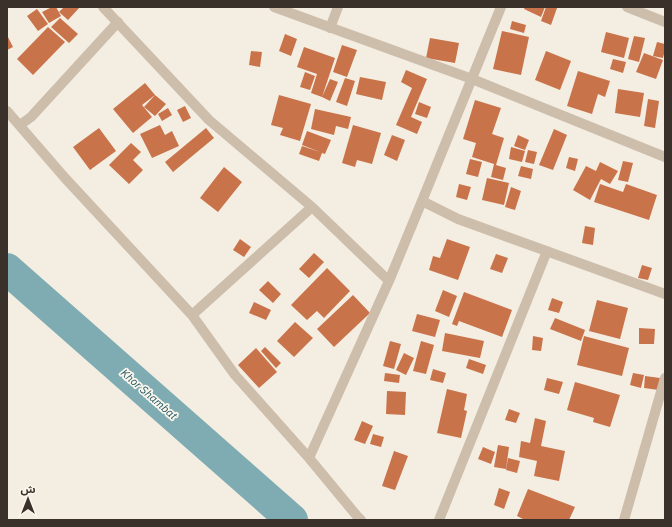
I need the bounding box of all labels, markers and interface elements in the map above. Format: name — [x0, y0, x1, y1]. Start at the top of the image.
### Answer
water label: Khor Shambat — [118, 366, 180, 423]
north arrow — [8, 479, 48, 519]
text: ش — [20, 482, 36, 496]

